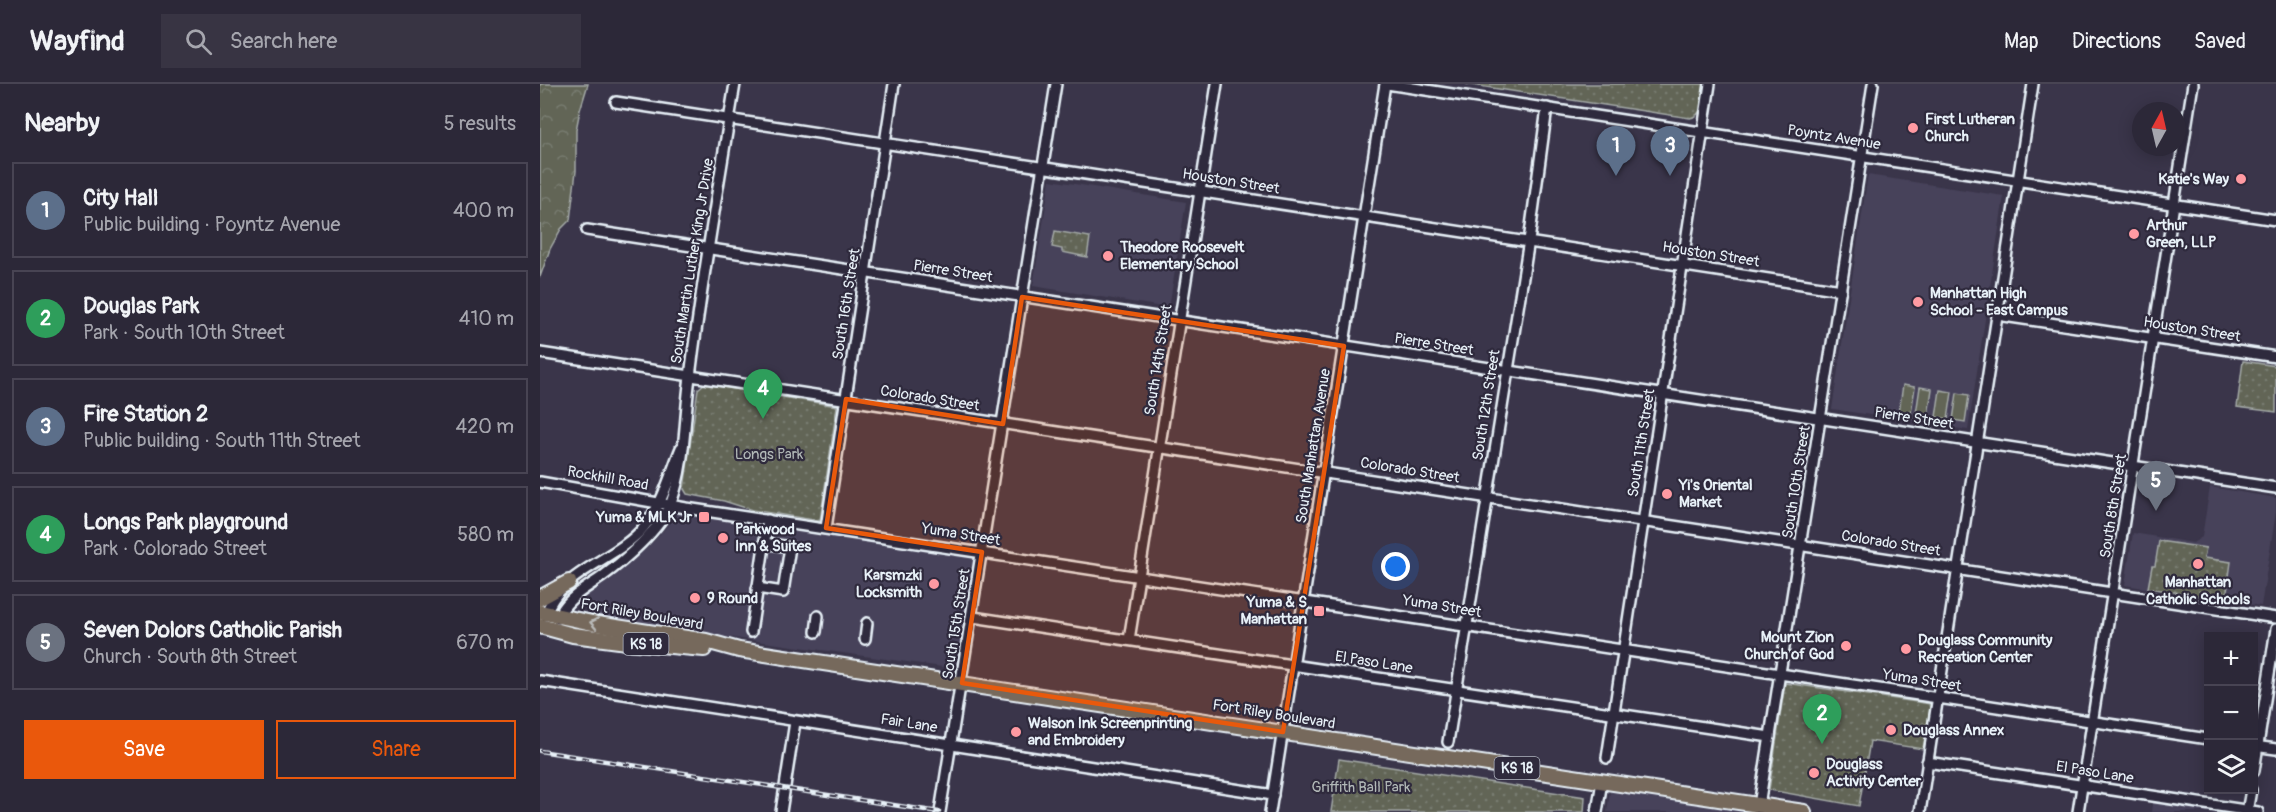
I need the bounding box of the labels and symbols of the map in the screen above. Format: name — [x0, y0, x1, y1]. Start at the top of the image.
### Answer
north arrow — [2132, 102, 2186, 156]
place label: First Lutheran Church — [1925, 110, 2015, 146]
street label: Poyntz Avenue — [1786, 121, 1883, 154]
marker: First Lutheran Church — [1906, 121, 1920, 135]
pin: 1 — [1596, 126, 1636, 176]
pin: 3 — [1650, 126, 1690, 176]
street label: South Martin Luther King Jr Drive — [667, 156, 718, 365]
street label: Houston Street — [1181, 164, 1282, 199]
place label: Katie's Way — [2158, 170, 2230, 189]
marker: Katie's Way — [2234, 172, 2248, 186]
place label: Arthur Green, LLP — [2146, 216, 2216, 252]
marker: Arthur Green, LLP — [2127, 227, 2141, 241]
street label: Houston Street — [1661, 237, 1762, 272]
place label: Theodore Roosevelt Elementary School — [1119, 238, 1245, 274]
street label: South 16th Street — [828, 246, 865, 361]
marker: Theodore Roosevelt Elementary School — [1101, 249, 1115, 263]
street label: Pierre Street — [912, 256, 995, 287]
place label: Manhattan High School - East Campus — [1930, 284, 2068, 320]
marker: Manhattan High School - East Campus — [1911, 295, 1925, 309]
street label: South 14th Street — [1140, 302, 1177, 417]
street label: Houston Street — [2142, 312, 2243, 347]
street label: Pierre Street — [1393, 329, 1476, 360]
street label: South 12th Street — [1468, 347, 1505, 462]
street label: South Manhattan Avenue — [1292, 367, 1335, 525]
pin: 4 — [744, 370, 782, 419]
street label: Colorado Street — [879, 381, 982, 416]
street label: South 11th Street — [1624, 387, 1660, 499]
street label: Pierre Street — [1873, 403, 1956, 434]
street label: South 10th Street — [1778, 423, 1815, 540]
park label: Longs Park — [735, 445, 804, 464]
street label: South 8th Street — [2096, 452, 2131, 560]
street label: Colorado Street — [1359, 453, 1462, 488]
street label: Rockhill Road — [566, 462, 650, 495]
pin: 5 — [2136, 462, 2176, 511]
place label: Yi's Oriental Market — [1678, 476, 1753, 512]
marker: Yi's Oriental Market — [1660, 487, 1674, 501]
place label: Yuma & MLK Jr — [595, 508, 693, 527]
marker: Yuma & MLK Jr — [697, 510, 711, 524]
street label: Yuma Street — [919, 519, 1003, 550]
place label: Parkwood Inn & Suites — [735, 520, 812, 556]
street label: Colorado Street — [1840, 526, 1943, 561]
marker: Parkwood Inn & Suites — [716, 531, 730, 545]
your location — [1381, 552, 1410, 581]
marker: Manhattan Catholic Schools — [2191, 557, 2205, 571]
place label: Karsmzki Locksmith — [856, 566, 922, 602]
street label: South 15th Street — [938, 566, 975, 681]
place label: Manhattan Catholic Schools — [2146, 573, 2250, 609]
marker: Karsmzki Locksmith — [927, 577, 941, 591]
place label: 9 Round — [707, 589, 758, 608]
marker: 9 Round — [688, 591, 702, 605]
street label: Yuma Street — [1400, 591, 1484, 622]
place label: Yuma & S Manhattan — [1241, 593, 1308, 629]
street label: Fort Riley Boulevard — [579, 594, 705, 635]
marker: Yuma & S Manhattan — [1312, 604, 1326, 618]
one-way arrow — [589, 617, 599, 630]
place label: Mount Zion Church of God — [1744, 628, 1835, 664]
place label: Douglass Community Recreation Center — [1918, 631, 2053, 667]
road number: KS 18 — [624, 633, 668, 655]
marker: Mount Zion Church of God — [1839, 639, 1853, 653]
marker: Douglass Community Recreation Center — [1899, 642, 1913, 656]
street label: El Paso Lane — [1334, 647, 1415, 678]
street label: Yuma Street — [1880, 665, 1964, 696]
pin: 2 — [1802, 694, 1842, 744]
street label: Fort Riley Boulevard — [1211, 695, 1337, 734]
street label: Fair Lane — [879, 710, 939, 737]
place label: Walson Ink Screenprinting and Embroidery — [1028, 714, 1193, 750]
place label: Douglass Annex — [1903, 721, 2005, 740]
marker: Douglass Annex — [1884, 723, 1898, 737]
marker: Walson Ink Screenprinting and Embroidery — [1009, 725, 1023, 739]
place label: Douglass Activity Center — [1826, 755, 1922, 791]
road number: KS 18 — [1494, 757, 1540, 779]
street label: El Paso Lane — [2055, 757, 2136, 788]
marker: Douglass Activity Center — [1807, 766, 1821, 780]
park label: Griffith Ball Park — [1312, 778, 1411, 797]

